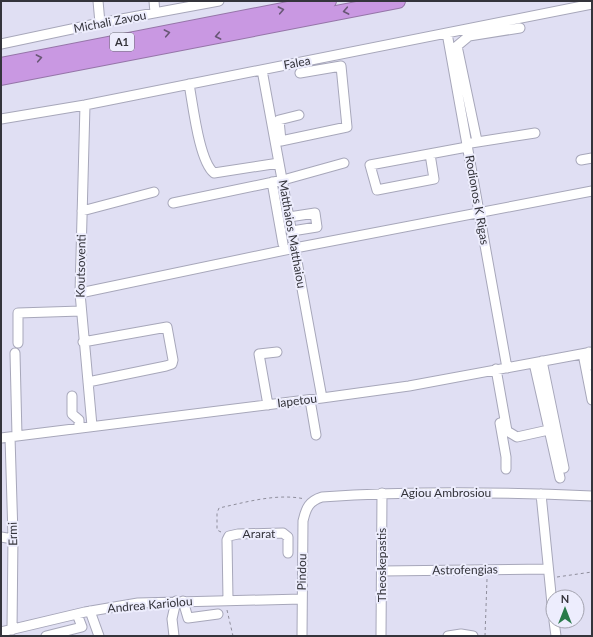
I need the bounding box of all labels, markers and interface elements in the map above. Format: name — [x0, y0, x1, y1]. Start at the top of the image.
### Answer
one-way arrow — [343, 6, 349, 15]
street label: Michali Zavou — [72, 7, 147, 36]
one-way arrow — [278, 7, 284, 15]
one-way arrow — [164, 29, 170, 37]
one-way arrow — [215, 31, 221, 40]
road number: A1 — [110, 33, 134, 51]
street label: Falea — [282, 53, 312, 72]
one-way arrow — [36, 54, 42, 62]
street label: Rodionos K Rigas — [462, 154, 493, 246]
street label: Matthaios Matthaiou — [276, 179, 309, 289]
street label: Koutsoventi — [72, 234, 89, 298]
street label: Iapetou — [276, 391, 318, 410]
street label: Agiou Ambrosiou — [401, 485, 491, 500]
street label: Ermi — [5, 522, 20, 546]
street label: Ararat — [243, 526, 276, 541]
street label: Theoskepastis — [374, 528, 389, 602]
street label: Pindou — [294, 553, 309, 591]
street label: Astrofengias — [432, 561, 498, 578]
north arrow — [545, 589, 585, 629]
text: N — [561, 592, 569, 605]
street label: Andrea Kariolou — [107, 593, 193, 616]

